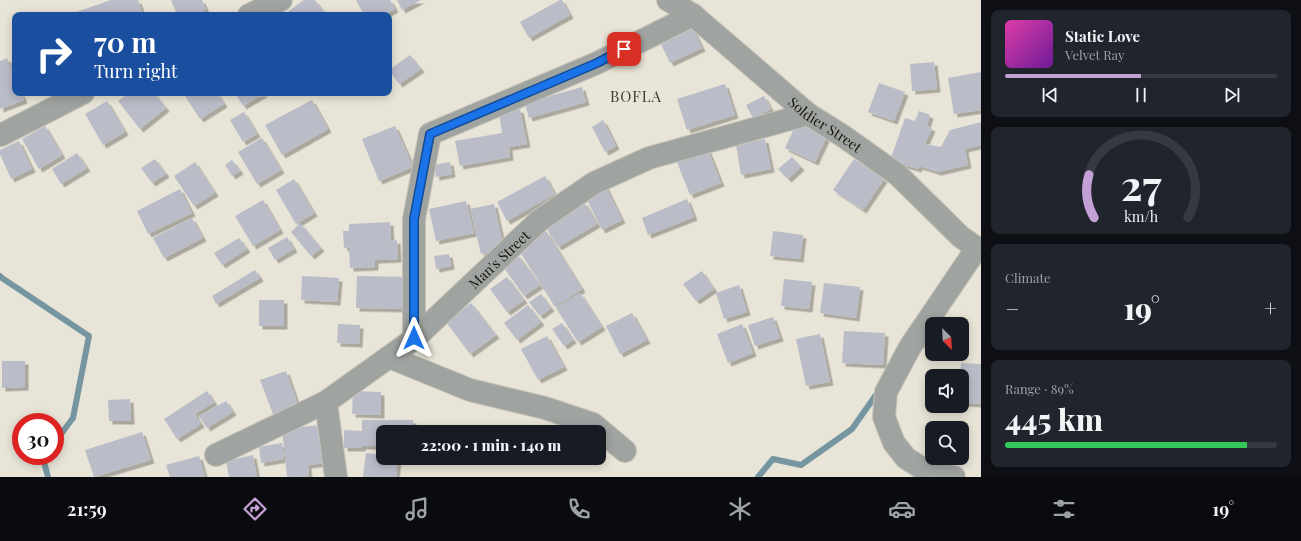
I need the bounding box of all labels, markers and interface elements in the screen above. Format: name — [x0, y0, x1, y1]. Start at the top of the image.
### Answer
text: 70 m — [94, 23, 157, 60]
text: Static Love — [1065, 26, 1140, 46]
icon: right — [28, 28, 80, 80]
pin — [607, 32, 641, 66]
icon: arrive — [613, 38, 635, 60]
text: Velvet Ray — [1065, 46, 1125, 63]
text: Turn right — [94, 59, 177, 83]
icon: previous — [1039, 84, 1061, 106]
icon: pause — [1130, 84, 1152, 106]
icon: next — [1221, 84, 1243, 106]
district label: BOFLA — [610, 86, 662, 106]
street label: Soldier Street — [785, 92, 867, 157]
text: 27 — [1121, 156, 1161, 211]
text: km/h — [1124, 207, 1159, 226]
street label: Man's Street — [464, 225, 534, 292]
text: Climate — [1005, 269, 1051, 286]
text: 19° — [1123, 288, 1160, 328]
text: − — [1005, 293, 1019, 323]
text: + — [1264, 293, 1277, 323]
position arrow — [393, 317, 435, 359]
north arrow — [925, 317, 969, 361]
map controls — [925, 317, 969, 465]
button: sound — [925, 369, 969, 413]
text: Range · 89% — [1005, 380, 1074, 397]
text: 445 km — [1005, 399, 1103, 439]
speed limit sign: 30 — [12, 413, 64, 465]
button: search — [925, 421, 969, 465]
text: 22:00 · 1 min · 140 m — [421, 435, 561, 455]
icon: directions — [241, 495, 269, 523]
icon: music — [403, 495, 431, 523]
icon: phone — [565, 495, 593, 523]
icon: climate — [726, 495, 754, 523]
icon: car — [888, 495, 916, 523]
icon: filters — [1050, 495, 1078, 523]
text: 21:59 — [67, 497, 107, 521]
text: 19° — [1212, 497, 1234, 521]

